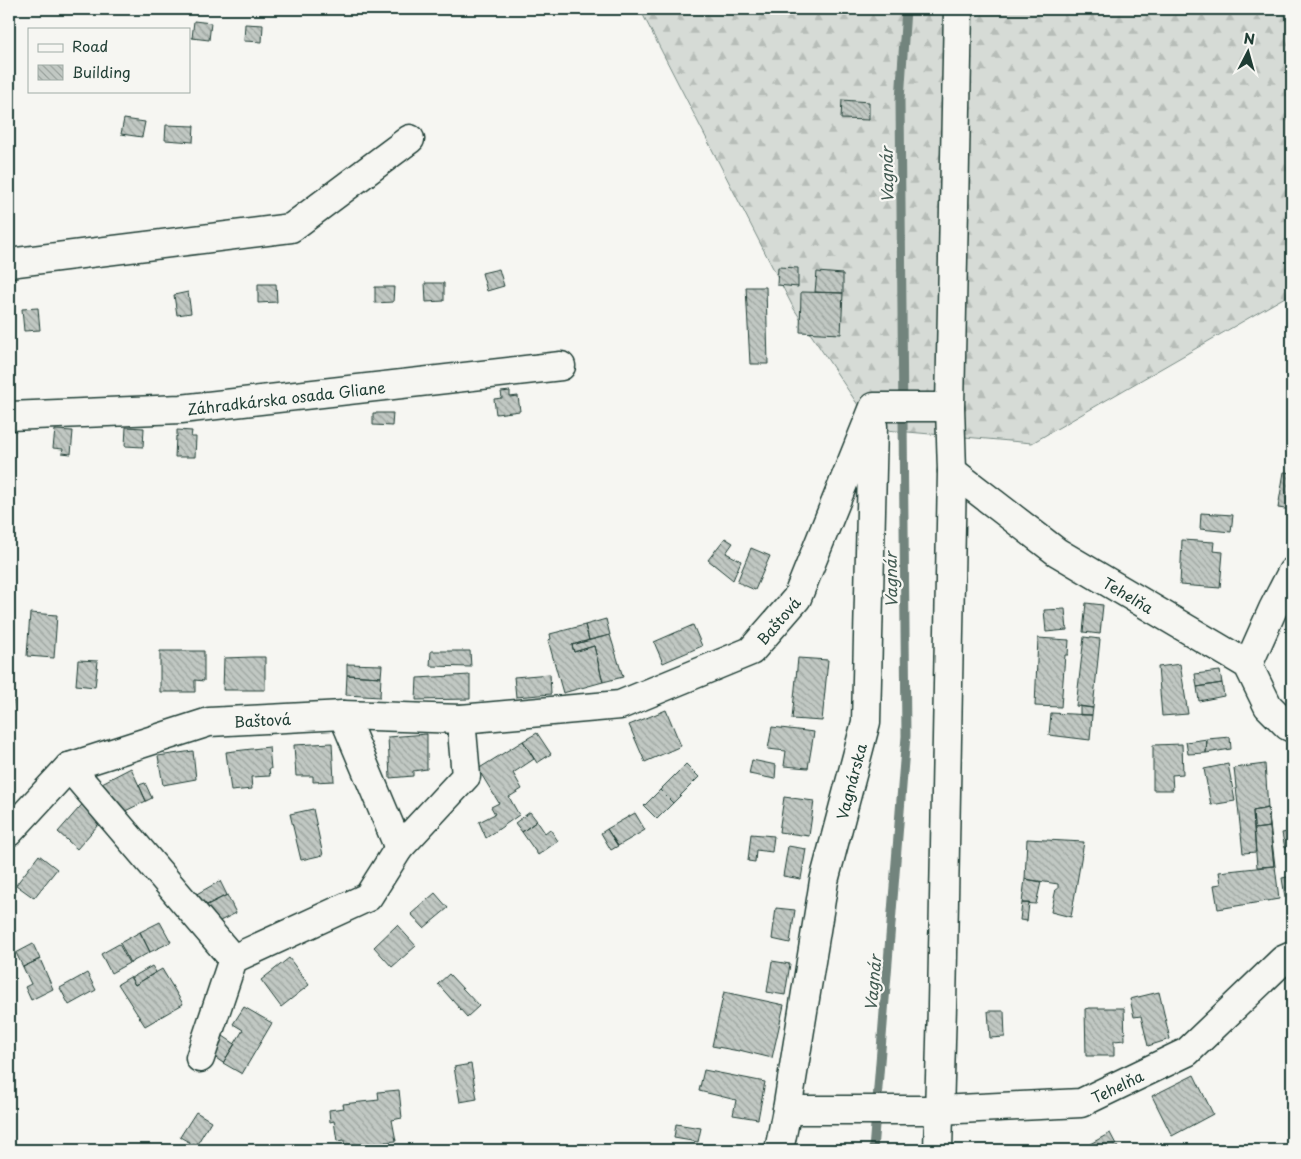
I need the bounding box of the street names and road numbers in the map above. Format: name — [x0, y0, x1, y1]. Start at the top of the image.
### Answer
street label: Záhradkárska osada Gliane — [186, 374, 387, 420]
street label: Tehelňa — [1099, 570, 1159, 619]
street label: Baštová — [750, 590, 806, 649]
street label: Baštová — [233, 706, 292, 732]
street label: Vagnárska — [829, 740, 872, 822]
street label: Tehelňa — [1087, 1063, 1147, 1108]

